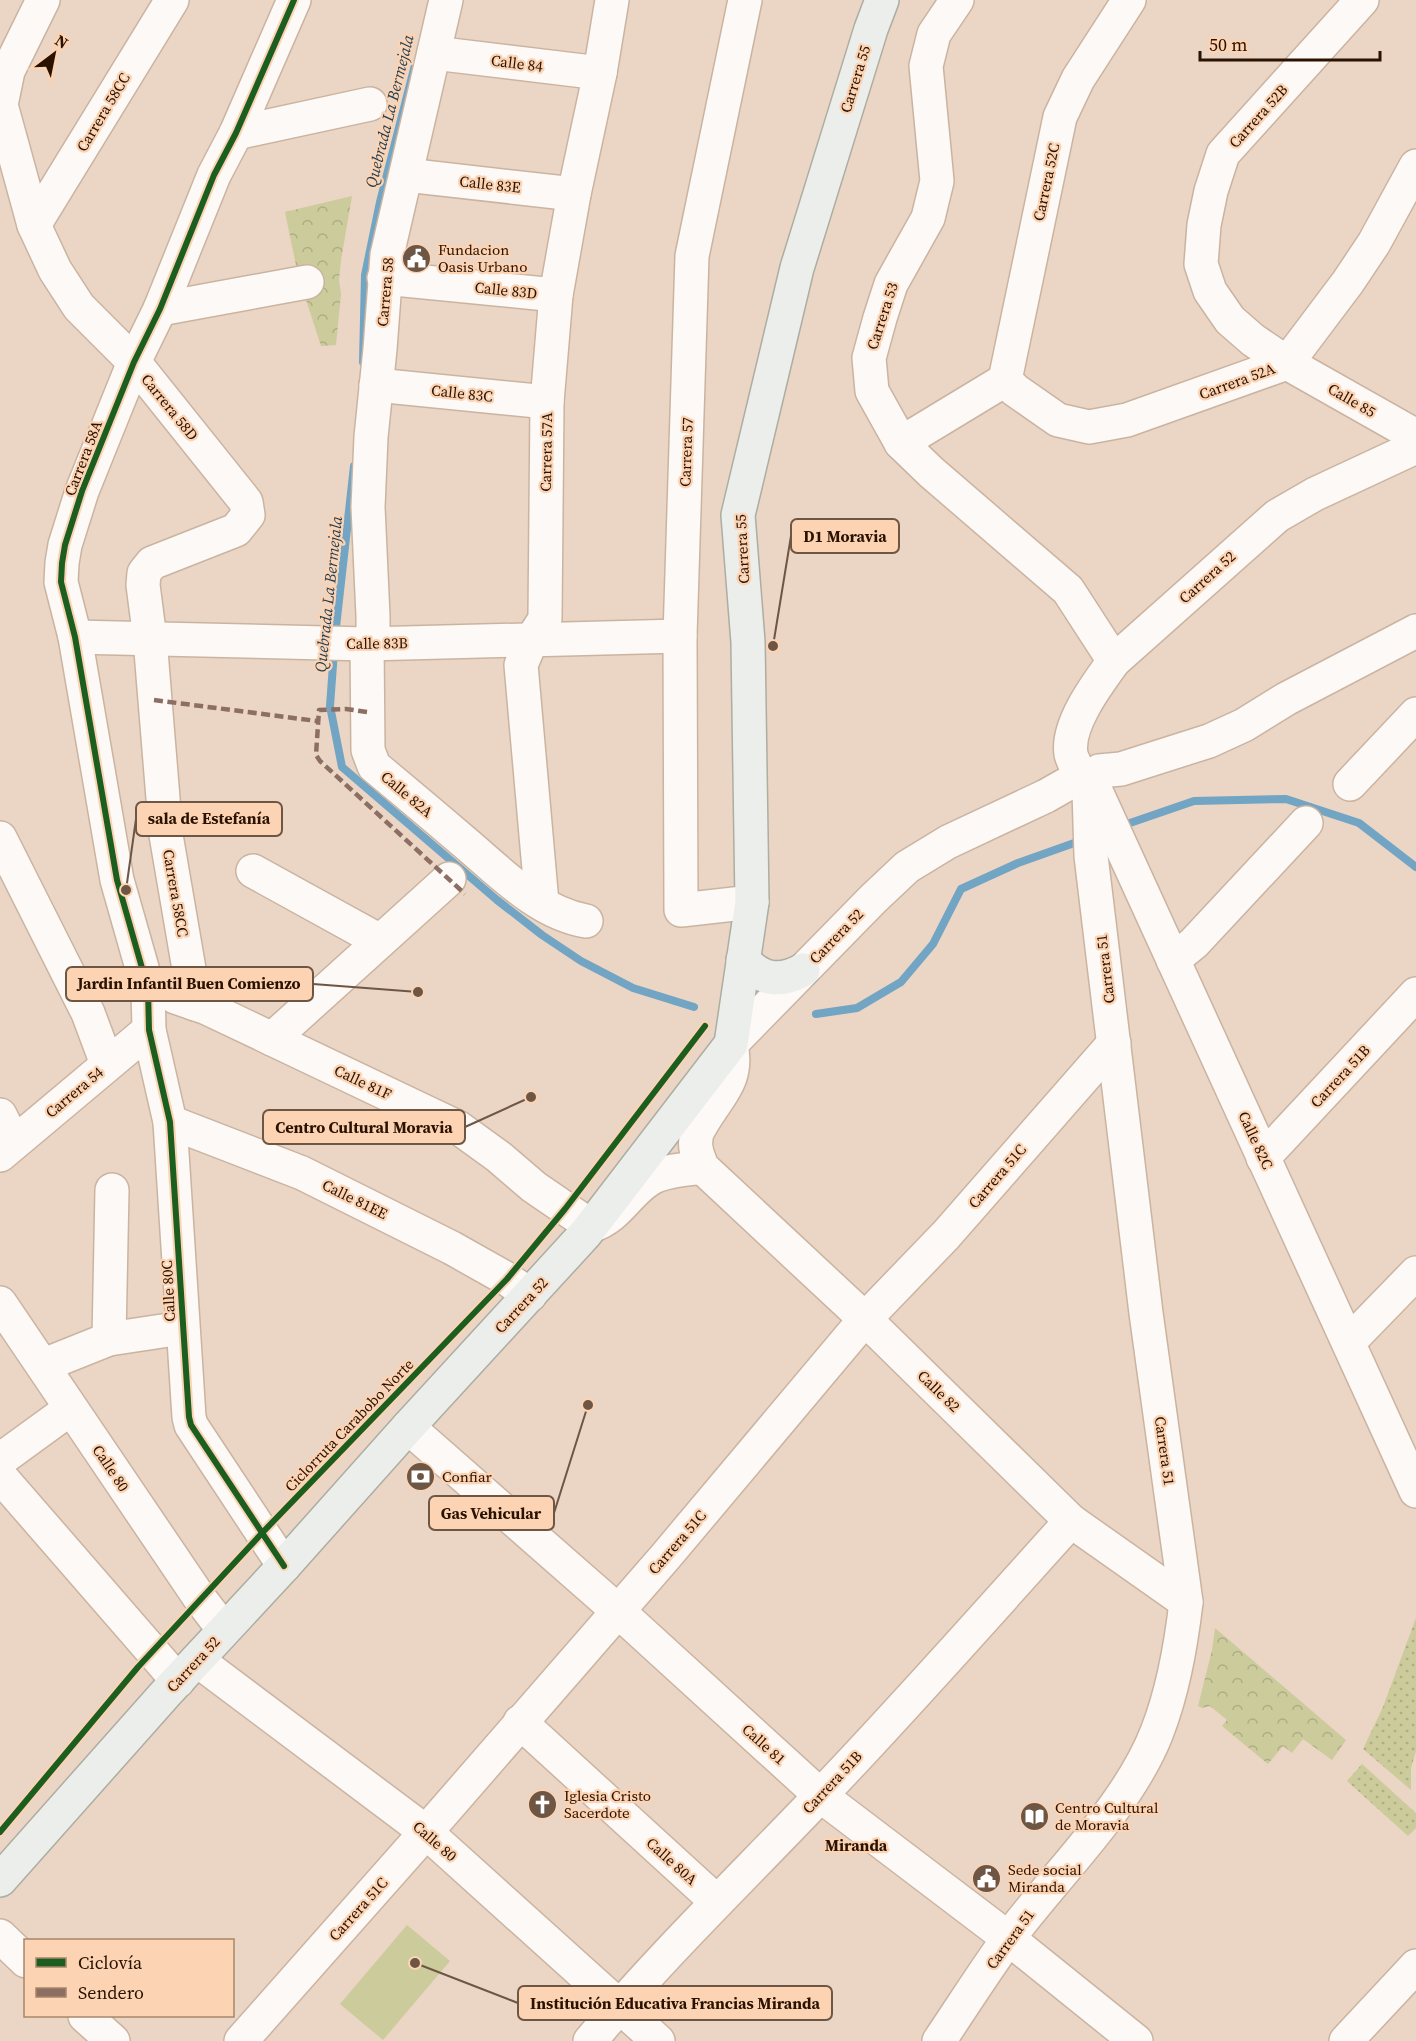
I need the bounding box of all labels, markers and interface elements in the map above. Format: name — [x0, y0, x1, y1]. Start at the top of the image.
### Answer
north arrow — [24, 24, 84, 84]
scale bar — [1200, 24, 1380, 62]
text: N — [51, 29, 73, 54]
water label: Quebrada La Bermejala — [359, 32, 419, 190]
text: 50 m — [1209, 32, 1247, 57]
street label: Carrera 55 — [835, 43, 875, 115]
street label: Calle 84 — [490, 49, 545, 77]
street label: Carrera 58CC — [71, 69, 135, 155]
street label: Carrera 52B — [1224, 80, 1292, 152]
street label: Carrera 52C — [1028, 141, 1064, 223]
street label: Calle 83E — [458, 170, 522, 198]
place label: Fundacion Oasis Urbano — [438, 239, 527, 277]
public building icon: Fundacion Oasis Urbano — [401, 242, 433, 274]
street label: Carrera 58 — [372, 256, 398, 328]
street label: Calle 83D — [474, 276, 538, 304]
street label: Carrera 53 — [861, 280, 903, 352]
street label: Carrera 52A — [1196, 358, 1278, 404]
street label: Carrera 58D — [137, 369, 203, 445]
street label: Calle 85 — [1324, 378, 1380, 422]
street label: Calle 83C — [430, 379, 494, 407]
street label: Carrera 57A — [535, 412, 557, 492]
street label: Carrera 58A — [59, 417, 107, 499]
street label: Carrera 57 — [674, 417, 698, 487]
water label: Quebrada La Bermejala — [309, 514, 347, 673]
street label: Carrera 55 — [730, 514, 754, 584]
callout: D1 Moravia — [791, 519, 899, 553]
text: D1 Moravia — [803, 525, 887, 547]
street label: Carrera 52 — [1174, 546, 1240, 608]
street label: Calle 83B — [346, 632, 408, 654]
street label: Calle 82A — [376, 766, 438, 822]
callout: sala de Estefanía — [136, 802, 282, 836]
text: sala de Estefanía — [148, 807, 271, 829]
street label: Carrera 58CC — [158, 848, 194, 938]
street label: Carrera 52 — [804, 904, 868, 968]
street label: Carrera 51 — [1090, 933, 1120, 1005]
callout: Jardin Infantil Buen Comienzo — [66, 967, 313, 1001]
text: Jardin Infantil Buen Comienzo — [76, 972, 301, 994]
street label: Carrera 51B — [1305, 1040, 1375, 1112]
street label: Calle 81F — [331, 1060, 395, 1105]
street label: Carrera 54 — [41, 1061, 108, 1122]
street label: Calle 82C — [1233, 1108, 1279, 1172]
callout: Centro Cultural Moravia — [263, 1110, 465, 1144]
text: Centro Cultural Moravia — [275, 1116, 453, 1138]
street label: Carrera 51C — [963, 1139, 1031, 1213]
street label: Calle 81EE — [319, 1174, 391, 1224]
street label: Calle 80C — [156, 1260, 180, 1322]
street label: Carrera 52 — [490, 1272, 552, 1338]
street label: Ciclorruta Carabobo Norte — [280, 1354, 418, 1496]
street label: Calle 82 — [913, 1365, 965, 1417]
street label: Carrera 51 — [1150, 1415, 1180, 1487]
street label: Calle 80 — [88, 1440, 134, 1496]
bank icon: Confiar — [405, 1460, 437, 1492]
place label: Confiar — [442, 1466, 492, 1487]
callout: Gas Vehicular — [429, 1496, 554, 1530]
text: Gas Vehicular — [441, 1502, 542, 1524]
street label: Carrera 51C — [643, 1505, 711, 1579]
street label: Carrera 52 — [162, 1631, 224, 1697]
street label: Calle 81 — [738, 1719, 790, 1769]
street label: Carrera 51B — [797, 1746, 867, 1818]
place label: Iglesia Cristo Sacerdote — [564, 1785, 651, 1823]
church icon: Iglesia Cristo Sacerdote — [527, 1788, 559, 1820]
place label: Centro Cultural de Moravia — [1055, 1797, 1159, 1835]
library icon: Centro Cultural de Moravia — [1018, 1800, 1050, 1832]
street label: Calle 80 — [408, 1816, 462, 1866]
street label: Calle 80A — [642, 1832, 702, 1890]
district label: Miranda — [825, 1834, 888, 1856]
place label: Sede social Miranda — [1008, 1859, 1082, 1897]
public building icon: Sede social Miranda — [971, 1862, 1003, 1894]
street label: Carrera 51C — [324, 1873, 392, 1945]
street label: Carrera 51 — [981, 1905, 1039, 1973]
legend — [24, 1939, 234, 2017]
text: Ciclovía — [78, 1950, 143, 1975]
text: Sendero — [78, 1980, 144, 2005]
callout: Institución Educativa Francias Miranda — [518, 1986, 832, 2020]
text: Institución Educativa Francias Miranda — [530, 1992, 820, 2014]

